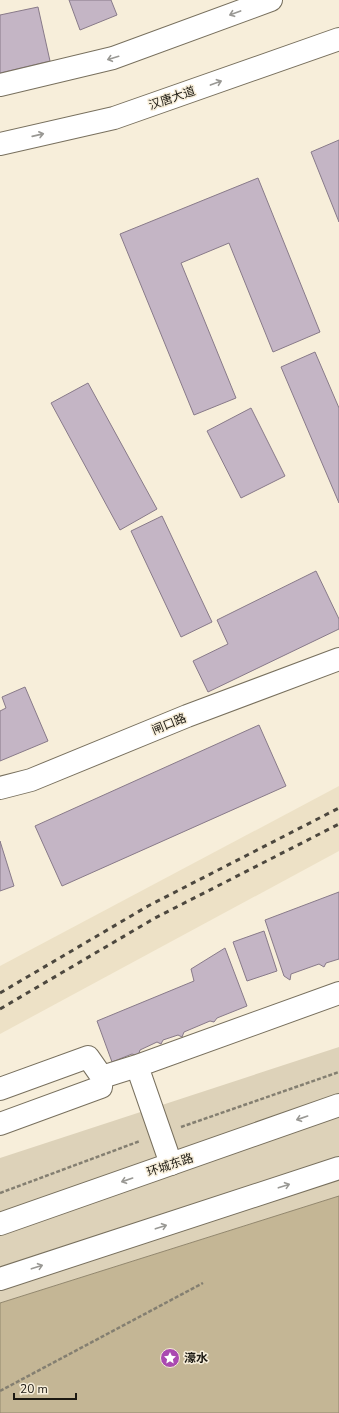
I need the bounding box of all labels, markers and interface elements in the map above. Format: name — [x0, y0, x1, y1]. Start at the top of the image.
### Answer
one-way arrow — [229, 10, 241, 18]
one-way arrow — [106, 55, 119, 62]
one-way arrow — [210, 78, 222, 86]
street label: 汉唐大道 — [147, 83, 197, 113]
one-way arrow — [31, 131, 44, 139]
street label: 闸口路 — [149, 710, 189, 738]
one-way arrow — [297, 1114, 309, 1122]
street label: 环城东路 — [145, 1150, 195, 1180]
one-way arrow — [121, 1176, 133, 1184]
one-way arrow — [278, 1182, 291, 1189]
one-way arrow — [154, 1222, 166, 1230]
one-way arrow — [30, 1263, 43, 1270]
place icon: 濠水 — [159, 1347, 181, 1369]
place label: 濠水 — [184, 1350, 208, 1366]
scale bar — [14, 1375, 76, 1401]
text: 20 m — [20, 1381, 48, 1397]

